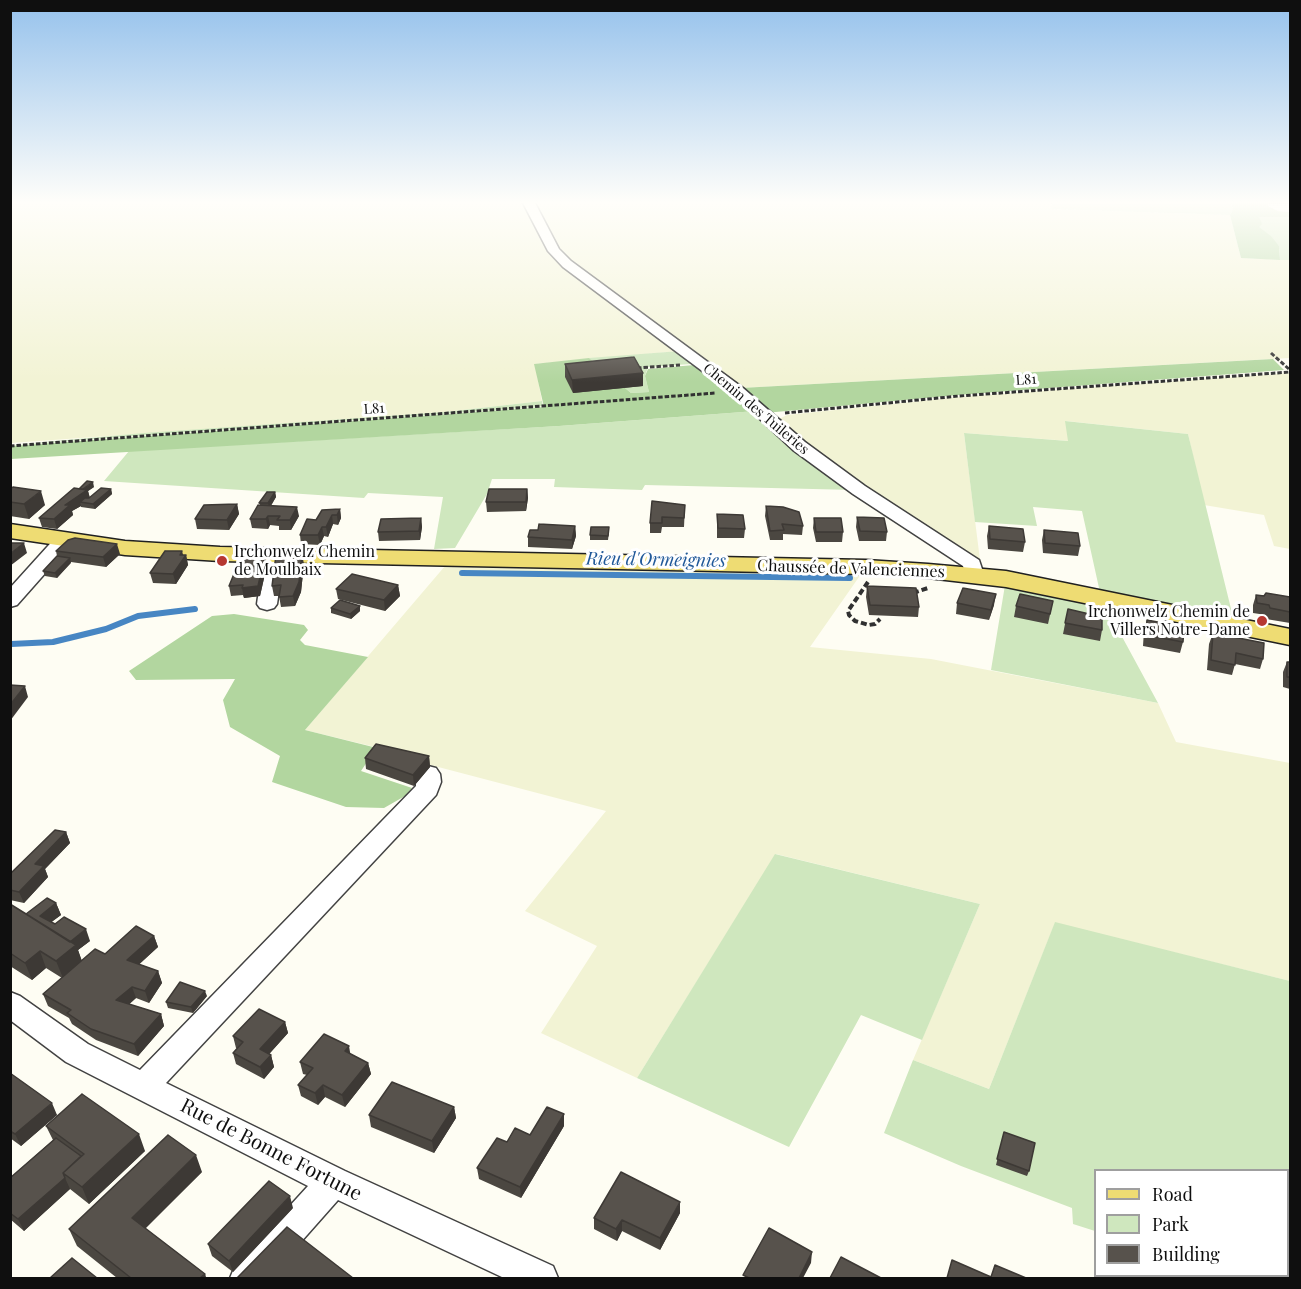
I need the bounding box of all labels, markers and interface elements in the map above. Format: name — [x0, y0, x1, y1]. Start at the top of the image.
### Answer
street label: Chemin des Tuileries — [700, 360, 812, 458]
street label: L81 — [1015, 371, 1037, 389]
street label: L81 — [363, 400, 385, 418]
place label: Irchonwelz Chemin de Moulbaix — [234, 542, 375, 580]
water label: Rieu d'Ormeignies — [586, 548, 726, 572]
marker: Irchonwelz Chemin de Moulbaix — [215, 554, 229, 568]
street label: Chaussée de Valenciennes — [757, 556, 945, 582]
place label: Irchonwelz Chemin de Villers Notre-Dame — [1088, 602, 1250, 640]
marker: Irchonwelz Chemin de Villers Notre-Dame — [1255, 614, 1269, 628]
street label: Rue de Bonne Fortune — [176, 1094, 366, 1206]
legend — [1094, 1169, 1289, 1277]
text: Road — [1152, 1182, 1193, 1206]
text: Park — [1152, 1212, 1189, 1236]
text: Building — [1152, 1242, 1220, 1266]

